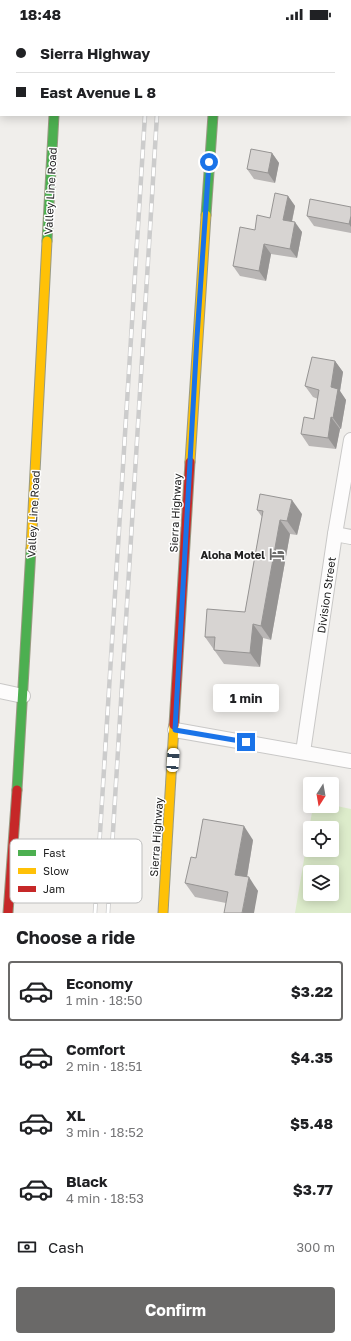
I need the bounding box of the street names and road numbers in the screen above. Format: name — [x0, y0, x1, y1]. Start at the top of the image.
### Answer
street label: Valley Line Road — [41, 147, 59, 235]
street label: Valley Line Road — [24, 470, 42, 558]
street label: Sierra Highway — [166, 473, 184, 553]
street label: Division Street — [314, 556, 338, 634]
street label: Sierra Highway — [147, 797, 165, 877]

